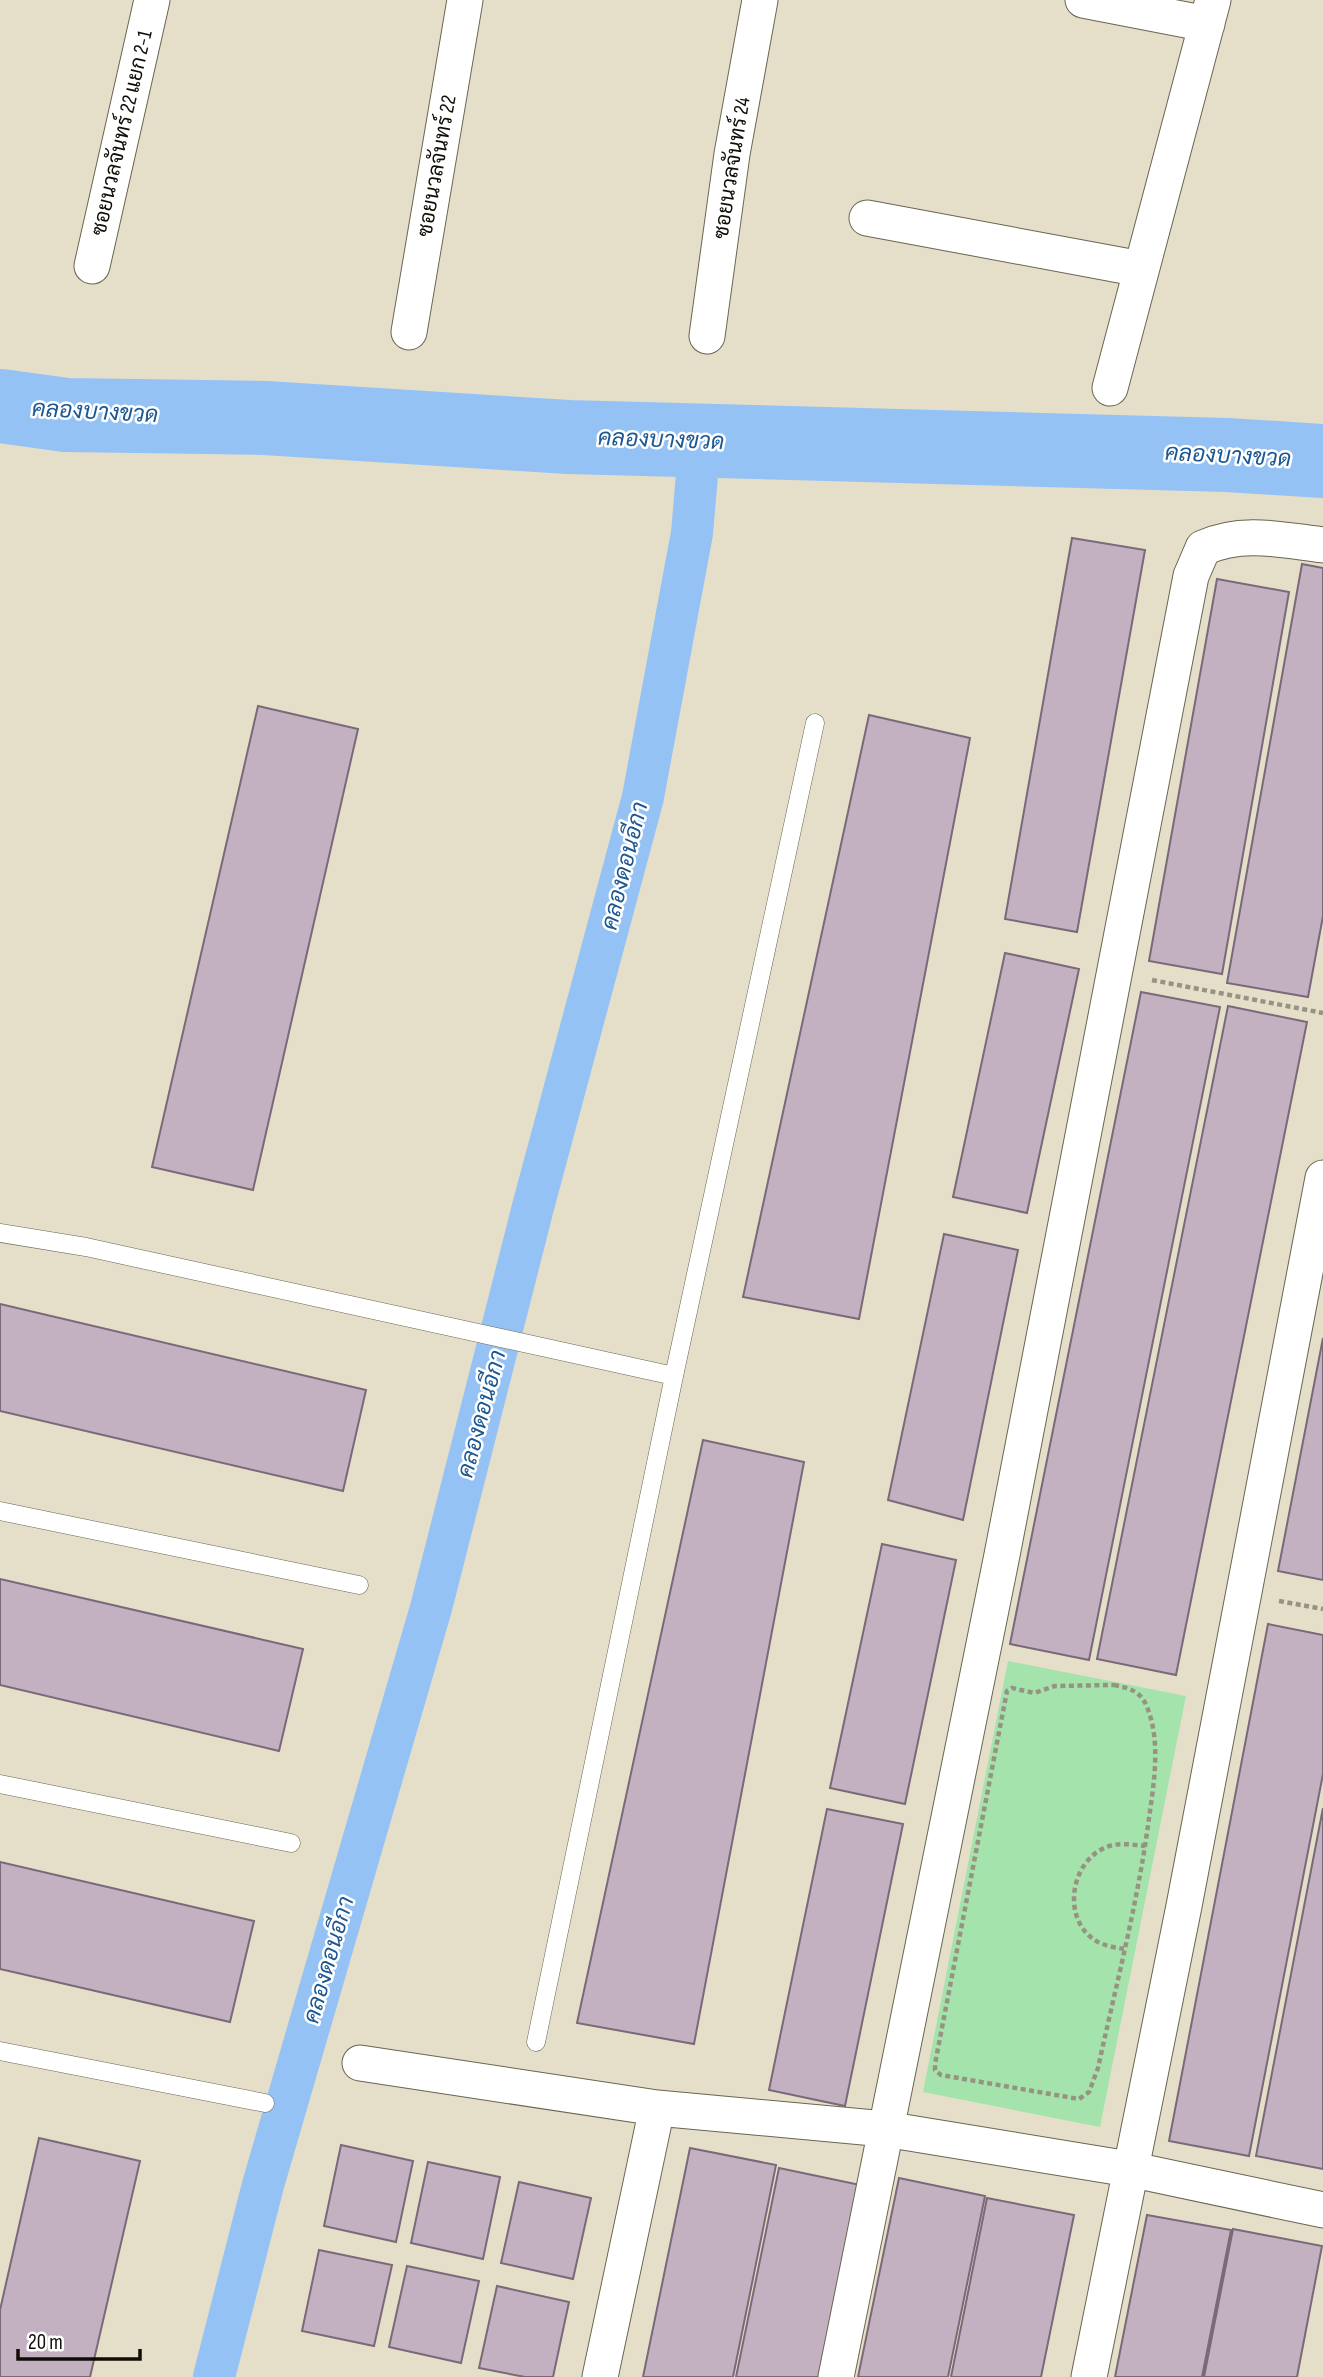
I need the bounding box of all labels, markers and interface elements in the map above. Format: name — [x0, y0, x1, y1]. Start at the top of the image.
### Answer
street label: ซอยนวลจันทร์ 22 แยก 2-1 — [84, 27, 158, 238]
street label: ซอยนวลจันทร์ 22 — [410, 93, 462, 239]
street label: ซอยนวลจันทร์ 24 — [706, 95, 756, 241]
water label: คลองบางขวด — [31, 395, 159, 429]
water label: คลองบางขวด — [597, 424, 725, 456]
water label: คลองบางขวด — [1164, 439, 1292, 473]
water label: คลองดอนอีกา — [594, 799, 654, 933]
water label: คลองดอนอีกา — [450, 1347, 512, 1481]
water label: คลองดอนอีกา — [296, 1893, 360, 2027]
scale bar — [18, 2318, 140, 2362]
text: 20 m — [28, 2330, 63, 2355]

